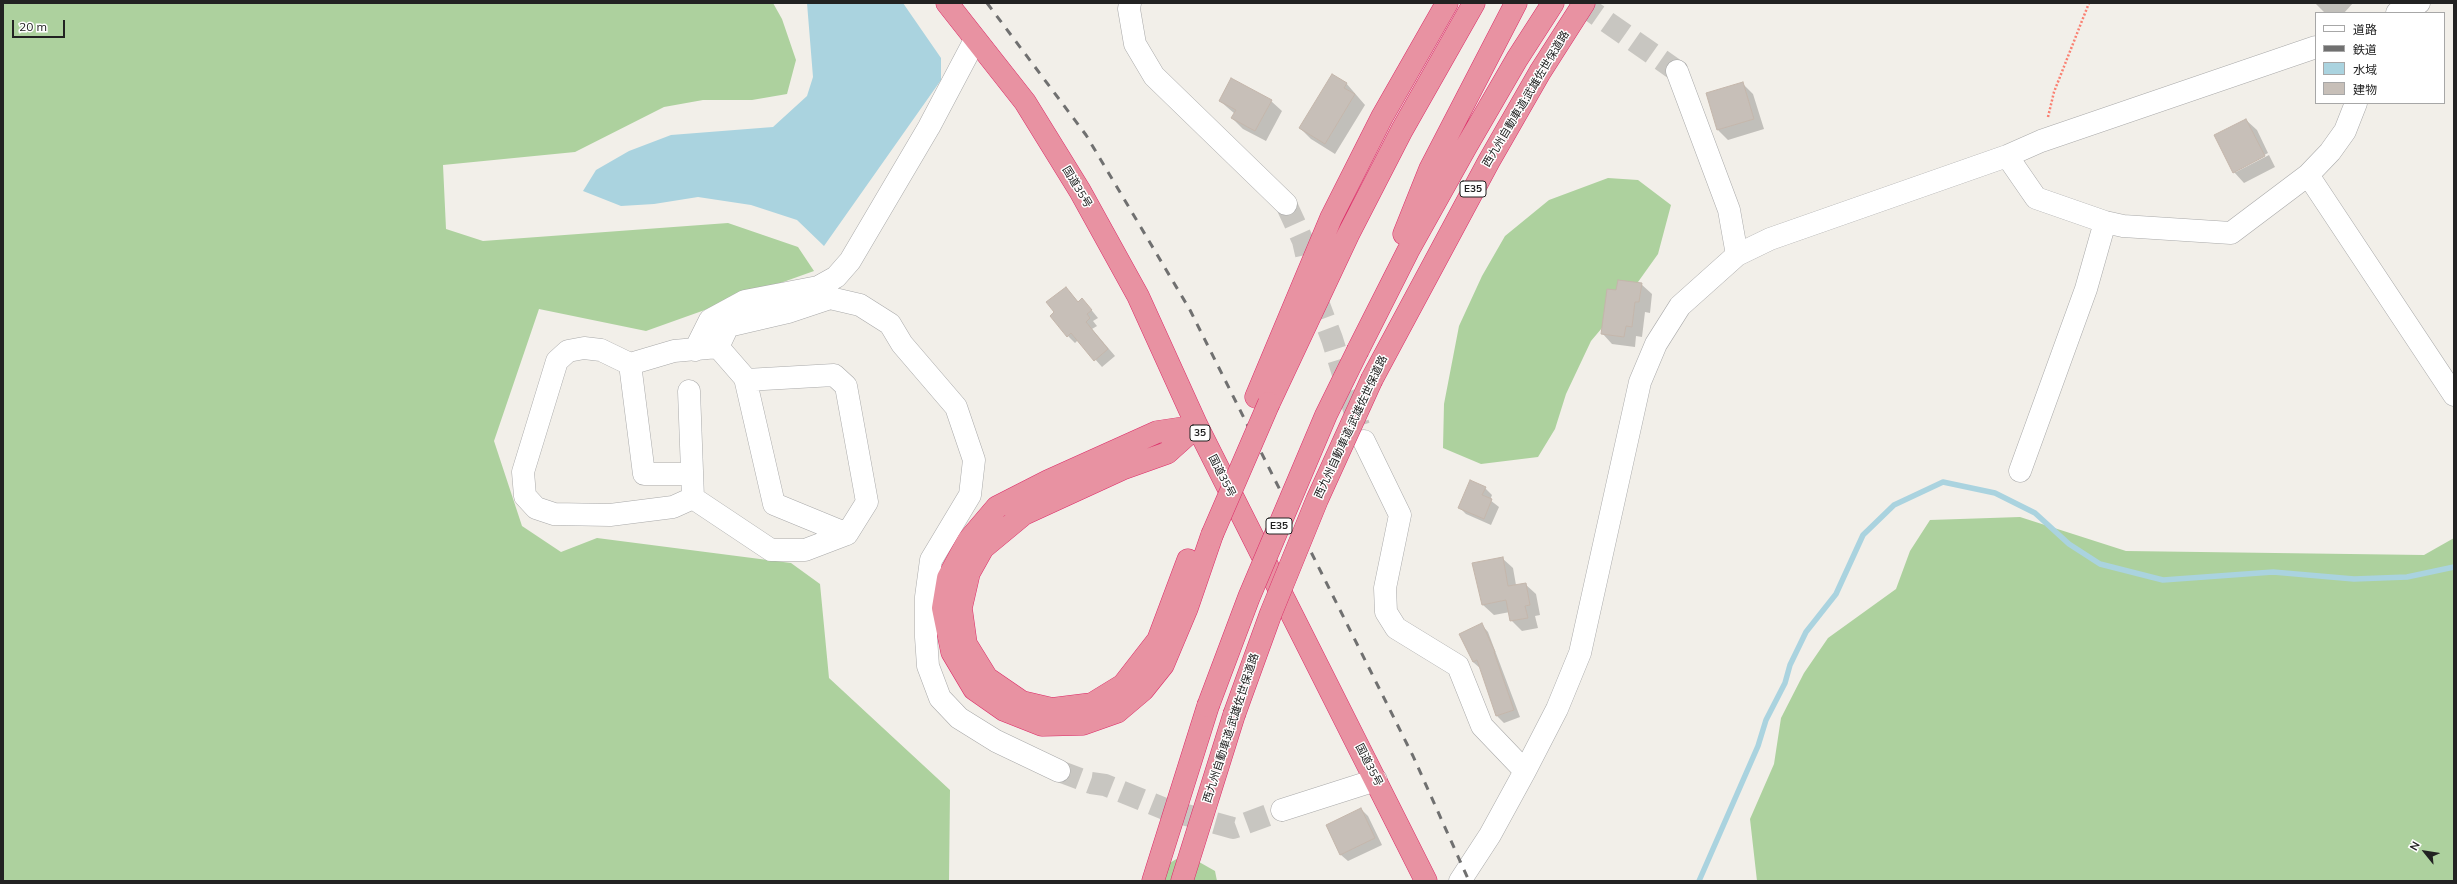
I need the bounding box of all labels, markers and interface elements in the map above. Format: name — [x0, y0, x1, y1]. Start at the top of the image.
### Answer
scale bar — [14, 12, 67, 38]
legend — [2315, 12, 2445, 104]
text: 20 m — [19, 19, 47, 34]
text: 道路 — [2353, 22, 2377, 37]
street label: 西九州自動車道;武雄佐世保道路 — [1480, 29, 1572, 169]
text: 鉄道 — [2353, 42, 2377, 57]
text: 水域 — [2353, 62, 2377, 77]
text: 建物 — [2353, 82, 2377, 97]
street label: 国道35号 — [1059, 164, 1095, 210]
road number: E35 — [1460, 181, 1486, 197]
street label: 西九州自動車道;武雄佐世保道路 — [1312, 353, 1390, 501]
road number: 35 — [1190, 425, 1210, 441]
street label: 国道35号 — [1206, 452, 1238, 500]
road number: E35 — [1266, 518, 1292, 534]
street label: 西九州自動車道;武雄佐世保道路 — [1201, 652, 1261, 804]
street label: 国道35号 — [1353, 741, 1385, 789]
north arrow — [2405, 832, 2445, 872]
text: N — [2406, 839, 2423, 853]

